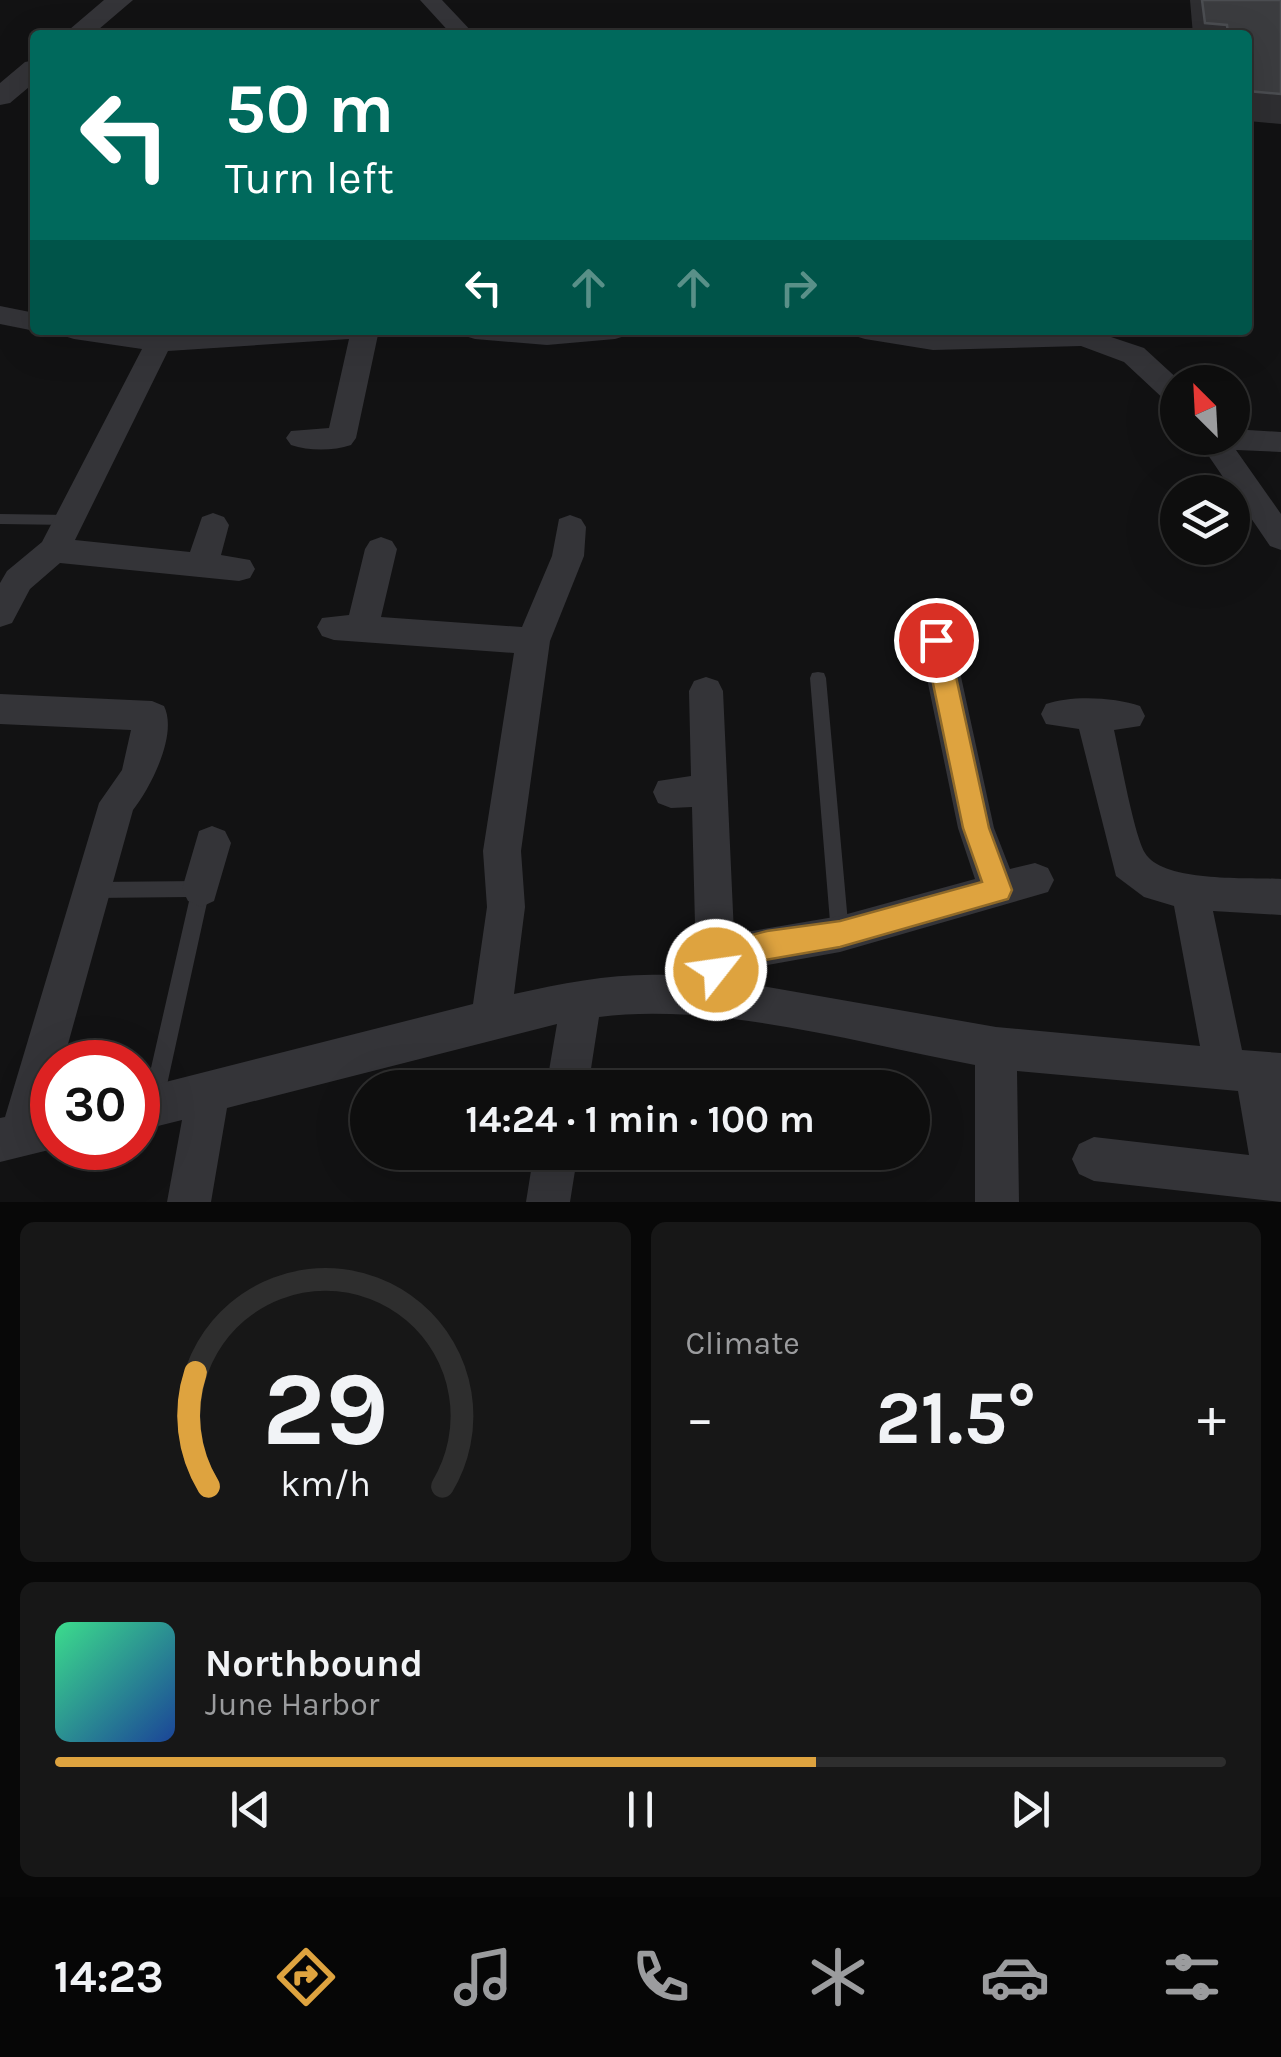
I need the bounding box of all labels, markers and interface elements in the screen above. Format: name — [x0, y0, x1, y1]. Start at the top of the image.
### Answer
text: 50 m — [225, 68, 394, 150]
icon: left — [60, 70, 190, 200]
text: Turn left — [225, 152, 394, 204]
icon: left — [456, 260, 511, 315]
icon: ahead — [561, 260, 616, 315]
icon: ahead — [666, 260, 721, 315]
icon: right — [771, 260, 826, 315]
north arrow — [1160, 365, 1250, 455]
map controls — [1160, 365, 1250, 565]
button: layers — [1160, 475, 1250, 565]
pin — [894, 598, 979, 683]
icon: arrive — [909, 613, 964, 668]
position arrow — [664, 918, 768, 1022]
speed limit sign: 30 — [30, 1040, 160, 1170]
text: 14:24 · 1 min · 100 m — [465, 1097, 815, 1142]
text: Climate — [686, 1325, 800, 1362]
text: 29 — [262, 1349, 388, 1470]
text: 21.5° — [875, 1374, 1036, 1462]
text: − — [686, 1386, 714, 1450]
text: + — [1197, 1386, 1226, 1450]
text: km/h — [280, 1463, 371, 1505]
text: Northbound — [205, 1641, 423, 1686]
text: June Harbor — [205, 1686, 379, 1723]
icon: previous — [223, 1782, 278, 1837]
icon: pause — [613, 1782, 668, 1837]
icon: next — [1003, 1782, 1058, 1837]
icon: directions — [271, 1942, 341, 2012]
icon: music — [448, 1942, 518, 2012]
icon: phone — [626, 1942, 696, 2012]
icon: climate — [803, 1942, 873, 2012]
icon: car — [980, 1942, 1050, 2012]
icon: filters — [1157, 1942, 1227, 2012]
text: 14:23 — [54, 1951, 164, 2003]

